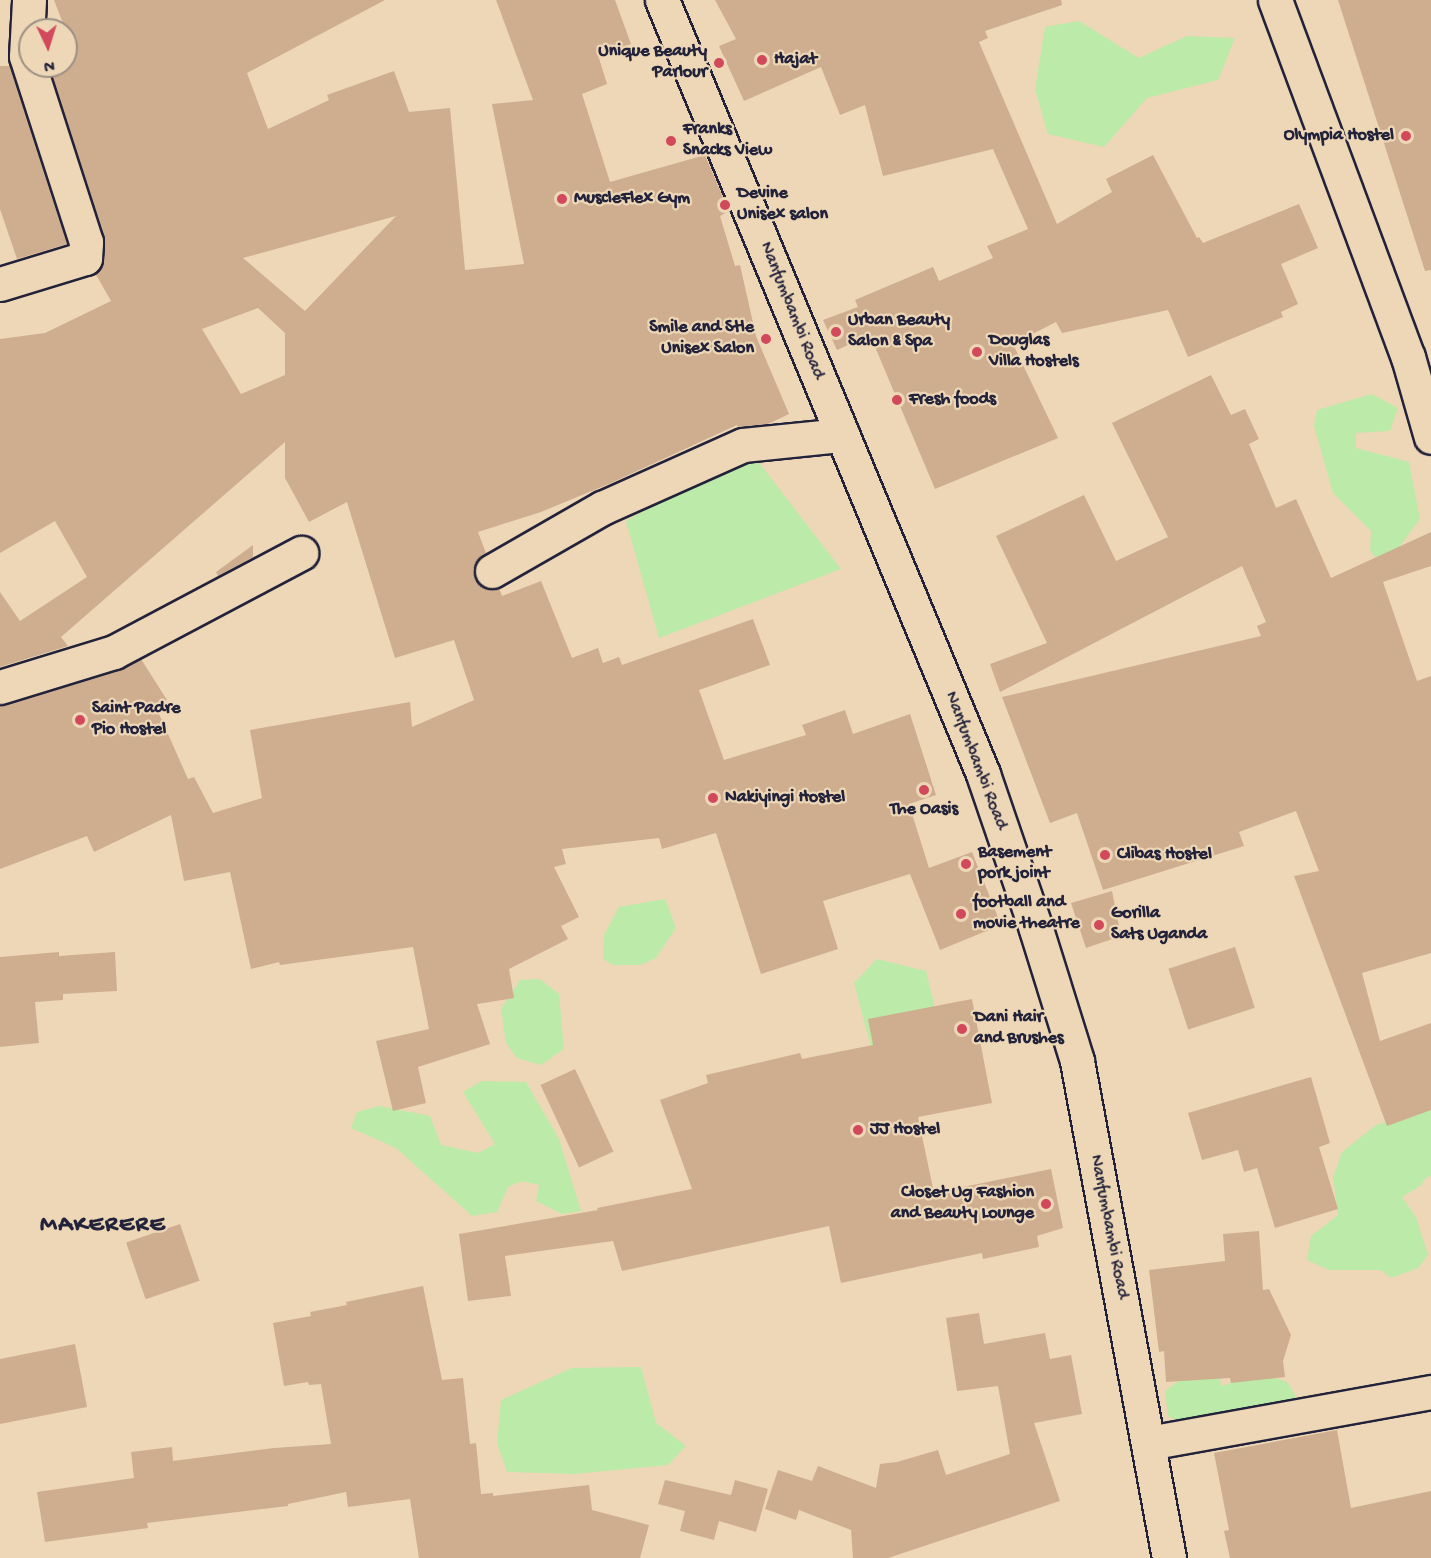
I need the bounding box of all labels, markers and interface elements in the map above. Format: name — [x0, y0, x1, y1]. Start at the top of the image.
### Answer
north arrow — [18, 18, 78, 78]
place label: Unique Beauty Parlour — [598, 42, 707, 84]
place label: Hajat — [774, 49, 817, 71]
marker: Hajat — [755, 53, 769, 67]
text: N — [43, 55, 55, 74]
marker: Unique Beauty Parlour — [712, 56, 726, 70]
place label: Franks Snacks View — [683, 120, 772, 162]
place label: Olympia Hostel — [1284, 125, 1394, 147]
marker: Olympia Hostel — [1399, 129, 1413, 143]
marker: Franks Snacks View — [664, 134, 678, 148]
place label: Devine Unisex salon — [737, 184, 828, 226]
place label: MuscleFlex Gym — [574, 188, 690, 210]
marker: MuscleFlex Gym — [555, 192, 569, 206]
marker: Devine Unisex salon — [718, 198, 732, 212]
street label: Nanfumbambi Road — [754, 239, 828, 383]
place label: Urban Beauty Salon & Spa — [848, 311, 950, 354]
place label: Smile and Stle Unisex Salon — [649, 318, 754, 360]
marker: Urban Beauty Salon & Spa — [829, 325, 843, 339]
place label: Douglas Villa Hostels — [989, 331, 1079, 374]
marker: Smile and Stle Unisex Salon — [759, 332, 773, 346]
marker: Douglas Villa Hostels — [970, 345, 984, 359]
place label: Fresh foods — [909, 389, 996, 411]
marker: Fresh foods — [890, 393, 904, 407]
street label: Nanfumbambi Road — [939, 689, 1011, 833]
place label: Saint Padre Pio Hostel — [92, 699, 181, 742]
marker: Saint Padre Pio Hostel — [73, 713, 87, 727]
marker: The Oasis — [917, 783, 931, 797]
place label: Nakiyingi Hostel — [725, 787, 845, 809]
marker: Nakiyingi Hostel — [706, 791, 720, 805]
place label: The Oasis — [890, 799, 958, 821]
place label: Basement pork joint — [978, 843, 1051, 886]
place label: Clibas Hostel — [1117, 844, 1212, 866]
marker: Clibas Hostel — [1098, 848, 1112, 862]
marker: Basement pork joint — [959, 857, 973, 871]
place label: football and movie theatre — [973, 893, 1080, 936]
place label: Gorilla Sats Uganda — [1111, 904, 1207, 946]
marker: football and movie theatre — [954, 907, 968, 921]
marker: Gorilla Sats Uganda — [1092, 918, 1106, 932]
place label: Dani Hair and Brushes — [974, 1008, 1064, 1050]
marker: Dani Hair and Brushes — [955, 1022, 969, 1036]
place label: JJ Hostel — [870, 1119, 940, 1141]
marker: JJ Hostel — [851, 1123, 865, 1137]
street label: Nanfumbambi Road — [1083, 1153, 1133, 1301]
place label: Closet Ug Fashion and Beauty Lounge — [891, 1183, 1034, 1226]
marker: Closet Ug Fashion and Beauty Lounge — [1039, 1197, 1053, 1211]
district label: MAKERERE — [40, 1212, 166, 1240]

